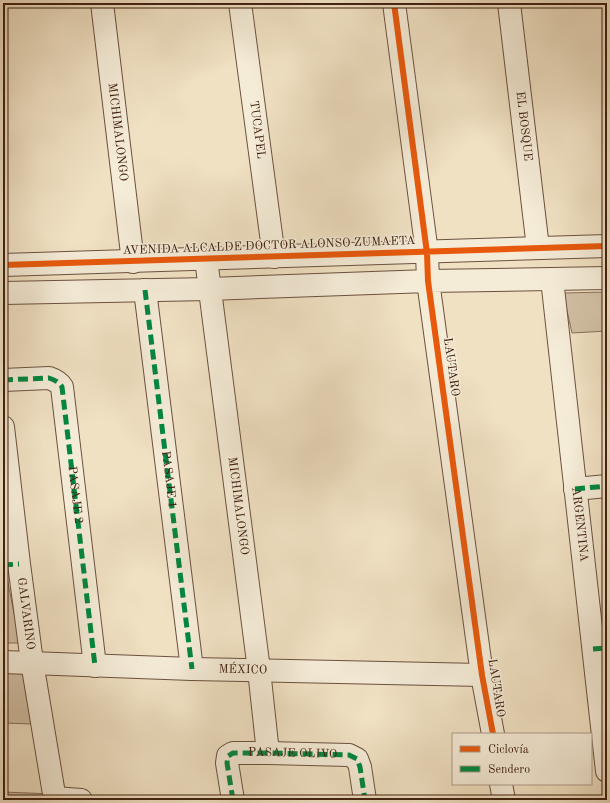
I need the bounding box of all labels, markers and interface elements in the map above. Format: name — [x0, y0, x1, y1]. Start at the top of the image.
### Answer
street label: MICHIMALONGO — [106, 82, 129, 182]
street label: EL BOSQUE — [514, 91, 534, 162]
street label: TUCAPEL — [247, 100, 267, 160]
street label: AVENIDA ALCALDE DOCTOR ALONSO ZUMAETA — [122, 235, 416, 257]
street label: LAUTARO — [441, 337, 461, 397]
street label: PASAJE 1 — [159, 450, 178, 509]
street label: MICHIMALONGO — [226, 456, 250, 556]
street label: PASAJE 2 — [65, 466, 84, 524]
street label: ARGENTINA — [569, 486, 590, 563]
street label: GALVARINO — [15, 577, 36, 650]
street label: LAUTARO — [485, 658, 507, 718]
street label: MÉXICO — [218, 661, 267, 677]
legend — [452, 733, 592, 785]
text: Ciclovía — [488, 744, 529, 756]
street label: PASAJE OLIVO — [248, 747, 337, 761]
text: Sendero — [488, 764, 530, 776]

